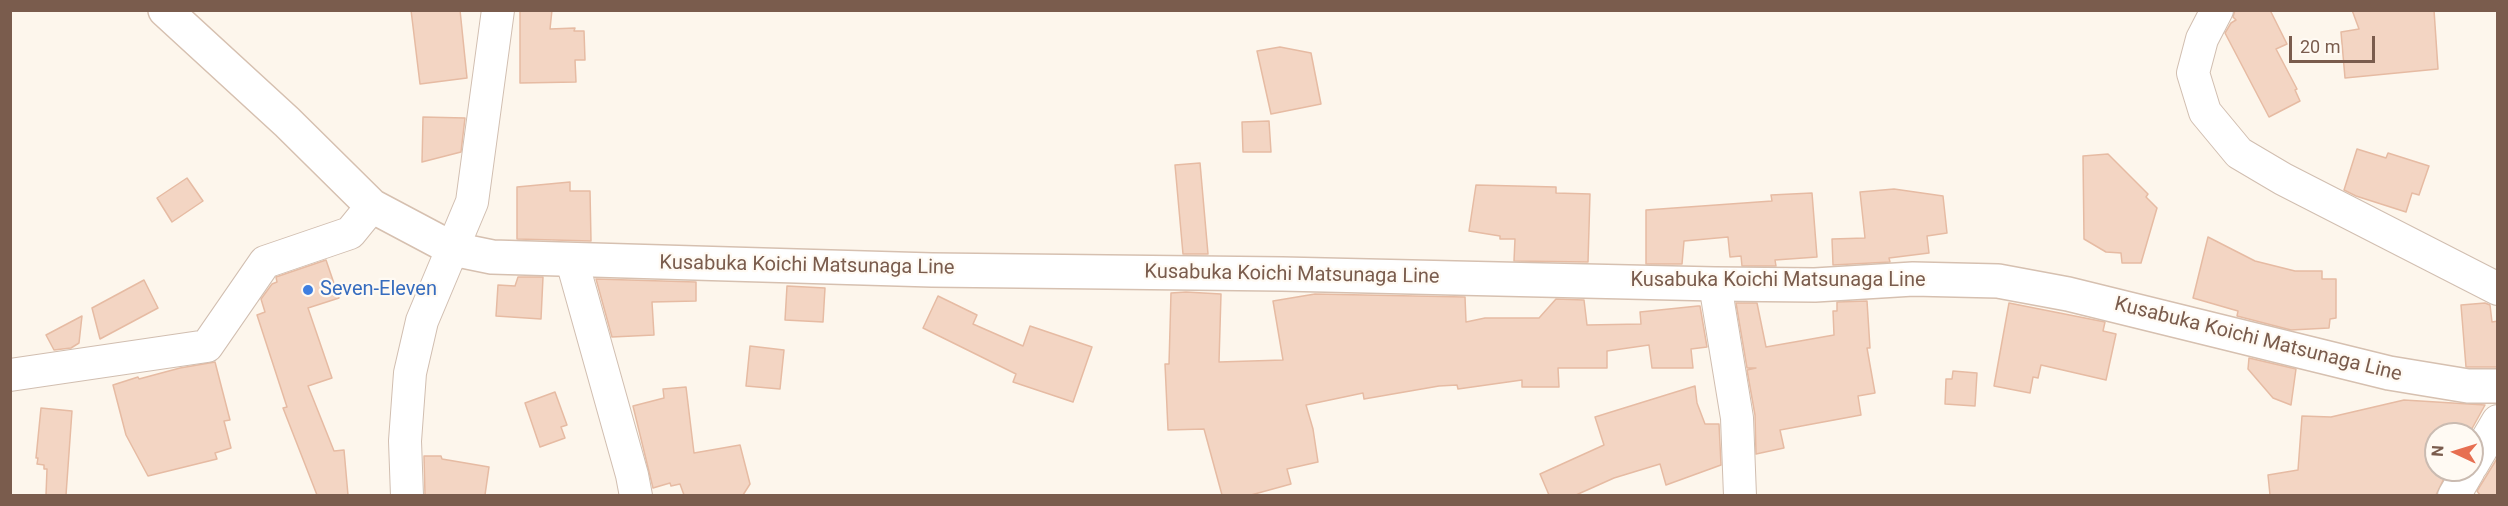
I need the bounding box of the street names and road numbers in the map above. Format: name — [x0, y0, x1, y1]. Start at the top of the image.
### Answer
street label: Kusabuka Koichi Matsunaga Line — [659, 251, 955, 281]
street label: Kusabuka Koichi Matsunaga Line — [1144, 260, 1440, 290]
street label: Kusabuka Koichi Matsunaga Line — [1630, 269, 1926, 293]
street label: Kusabuka Koichi Matsunaga Line — [2112, 293, 2404, 387]

